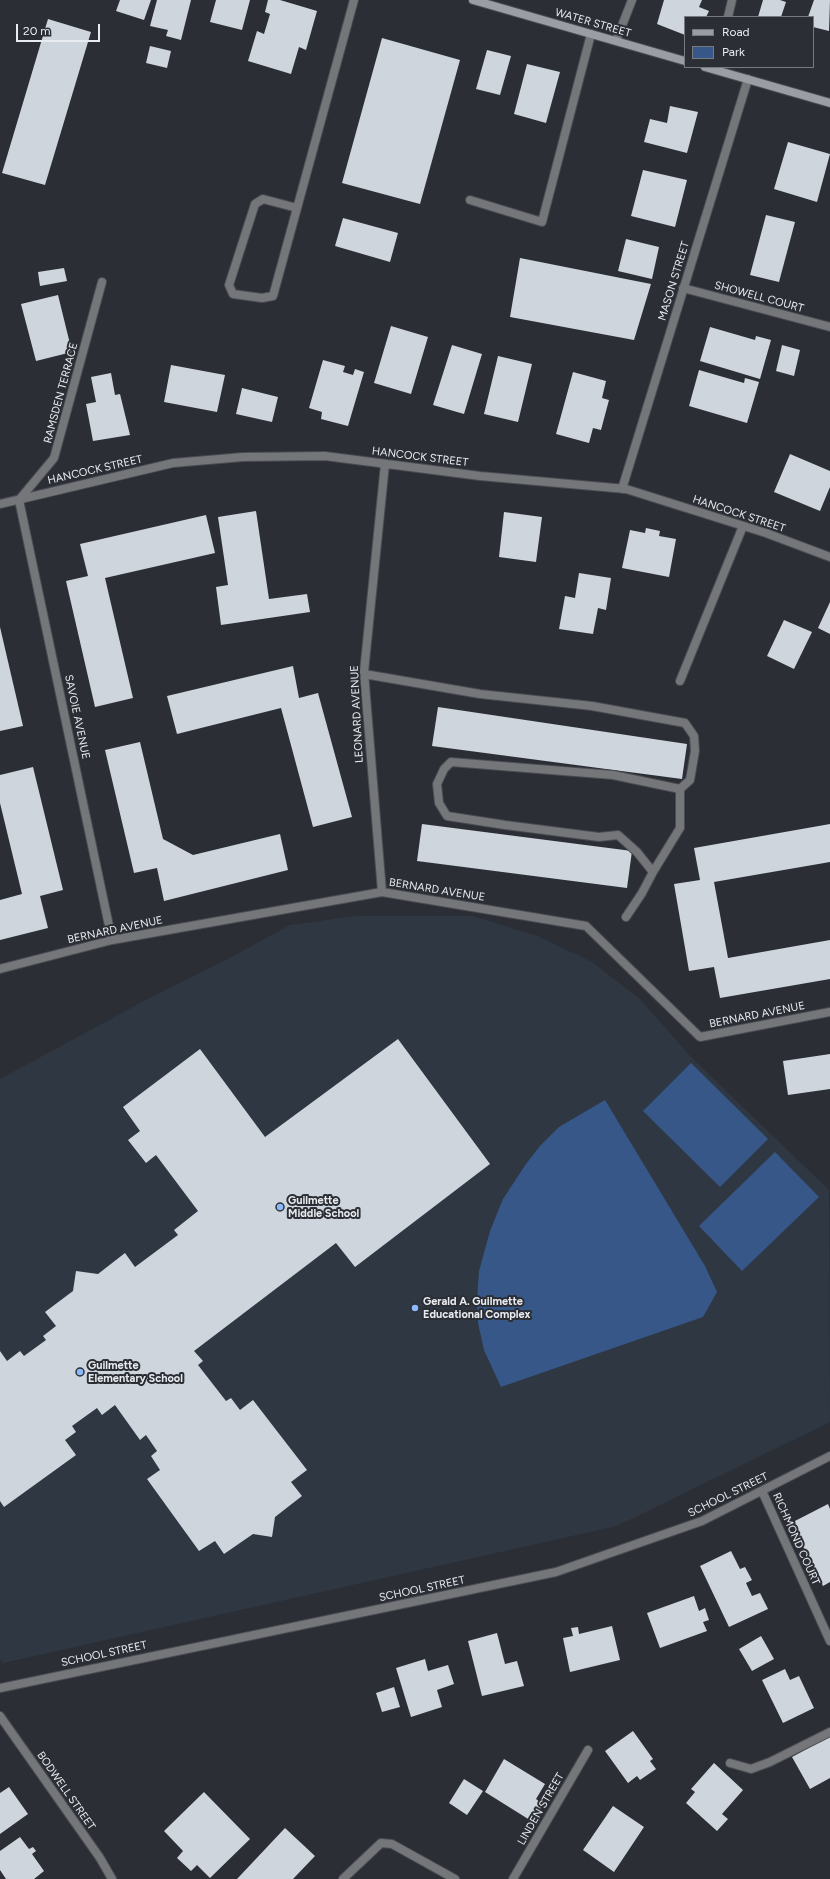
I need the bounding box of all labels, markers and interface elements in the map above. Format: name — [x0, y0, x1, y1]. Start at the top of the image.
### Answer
street label: WATER STREET — [553, 6, 633, 40]
scale bar — [18, 16, 102, 42]
legend — [684, 16, 814, 68]
text: 20 m — [23, 24, 51, 38]
text: Road — [722, 25, 750, 39]
text: Park — [722, 45, 745, 59]
street label: MASON STREET — [656, 240, 692, 322]
street label: SHOWELL COURT — [713, 279, 805, 315]
street label: RAMSDEN TERRACE — [41, 341, 81, 445]
street label: HANCOCK STREET — [371, 445, 469, 469]
street label: HANCOCK STREET — [46, 453, 144, 487]
street label: HANCOCK STREET — [691, 493, 787, 535]
street label: LEONARD AVENUE — [348, 665, 366, 763]
street label: SAVOIE AVENUE — [62, 674, 92, 760]
street label: BERNARD AVENUE — [388, 876, 486, 904]
street label: BERNARD AVENUE — [66, 913, 164, 947]
street label: BERNARD AVENUE — [708, 999, 806, 1031]
place label: Guilmette Middle School — [288, 1194, 359, 1220]
marker: Guilmette Middle School — [275, 1202, 285, 1212]
place label: Gerald A. Guilmette Educational Complex — [423, 1295, 530, 1321]
marker: Gerald A. Guilmette Educational Complex — [410, 1303, 420, 1313]
place label: Guilmette Elementary School — [88, 1359, 183, 1385]
marker: Guilmette Elementary School — [75, 1367, 85, 1377]
street label: SCHOOL STREET — [686, 1470, 770, 1520]
street label: RICHMOND COURT — [770, 1491, 822, 1587]
street label: SCHOOL STREET — [378, 1573, 466, 1605]
street label: SCHOOL STREET — [60, 1638, 148, 1670]
street label: BODWELL STREET — [34, 1749, 98, 1833]
street label: LINDEN STREET — [515, 1770, 567, 1848]

